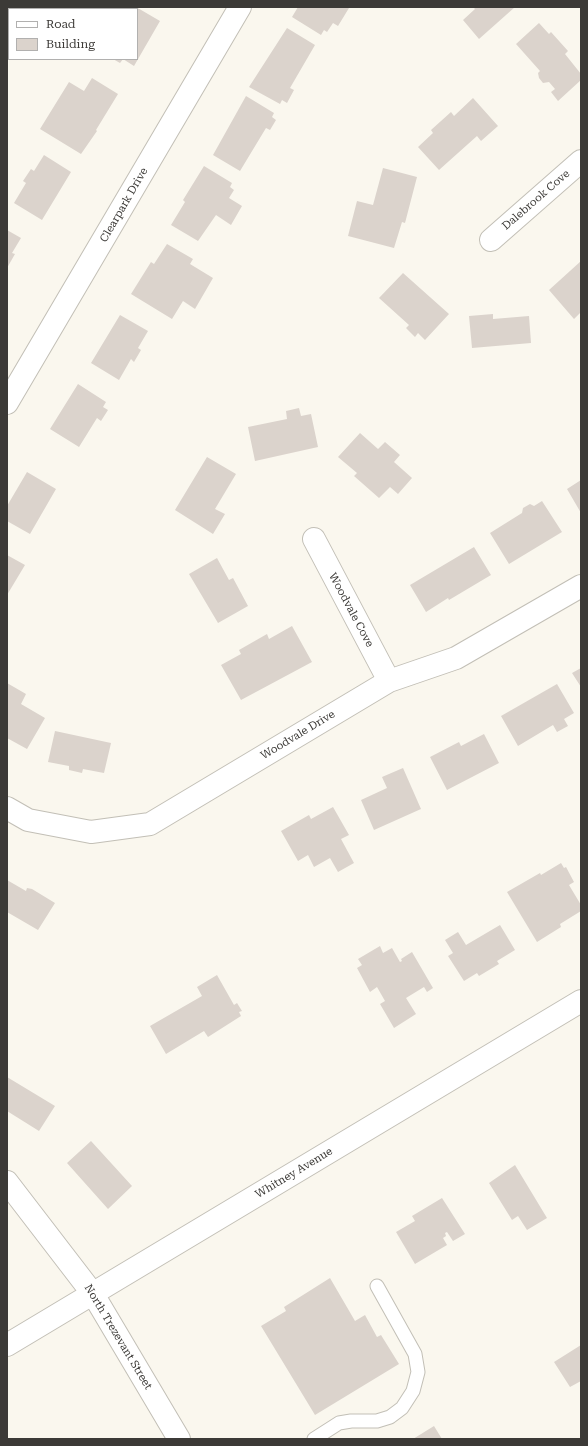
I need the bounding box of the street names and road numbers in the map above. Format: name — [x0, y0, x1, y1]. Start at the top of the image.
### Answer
street label: Clearpark Drive — [97, 165, 151, 245]
street label: Dalebrook Cove — [500, 167, 572, 233]
street label: Woodvale Cove — [326, 571, 376, 649]
street label: Woodvale Drive — [258, 708, 338, 762]
street label: Whitney Avenue — [253, 1145, 335, 1201]
street label: North Trezevant Street — [81, 1282, 155, 1392]

